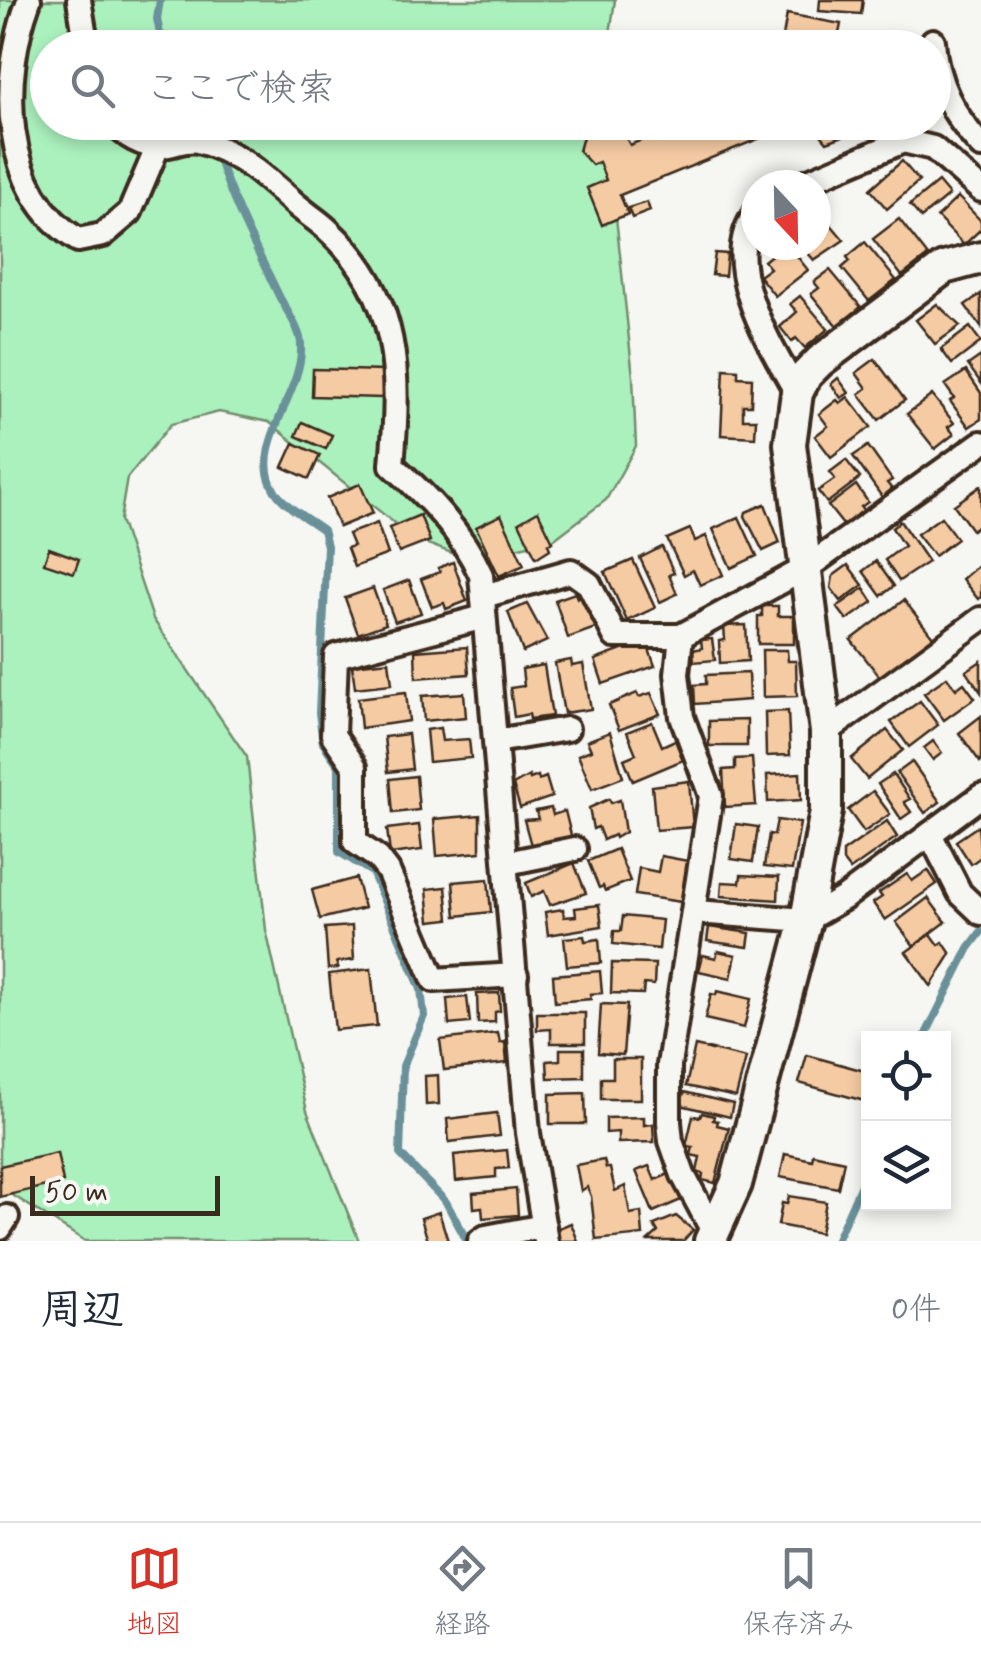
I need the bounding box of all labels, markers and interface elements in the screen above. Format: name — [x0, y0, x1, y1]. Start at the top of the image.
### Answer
search box — [30, 30, 951, 140]
icon: search — [65, 58, 120, 113]
text: ここで検索 — [145, 65, 335, 114]
north arrow — [741, 170, 831, 260]
map controls — [861, 1031, 951, 1211]
button: locate — [861, 1031, 951, 1121]
button: layers — [861, 1121, 951, 1211]
scale bar — [30, 1171, 220, 1216]
text: 50 m — [45, 1175, 108, 1212]
text: 周辺 — [40, 1284, 124, 1339]
text: 0件 — [891, 1289, 941, 1331]
tab: 地図 — [126, 1541, 182, 1644]
tab: 経路 — [434, 1541, 491, 1644]
tab: 保存済み — [743, 1541, 855, 1644]

